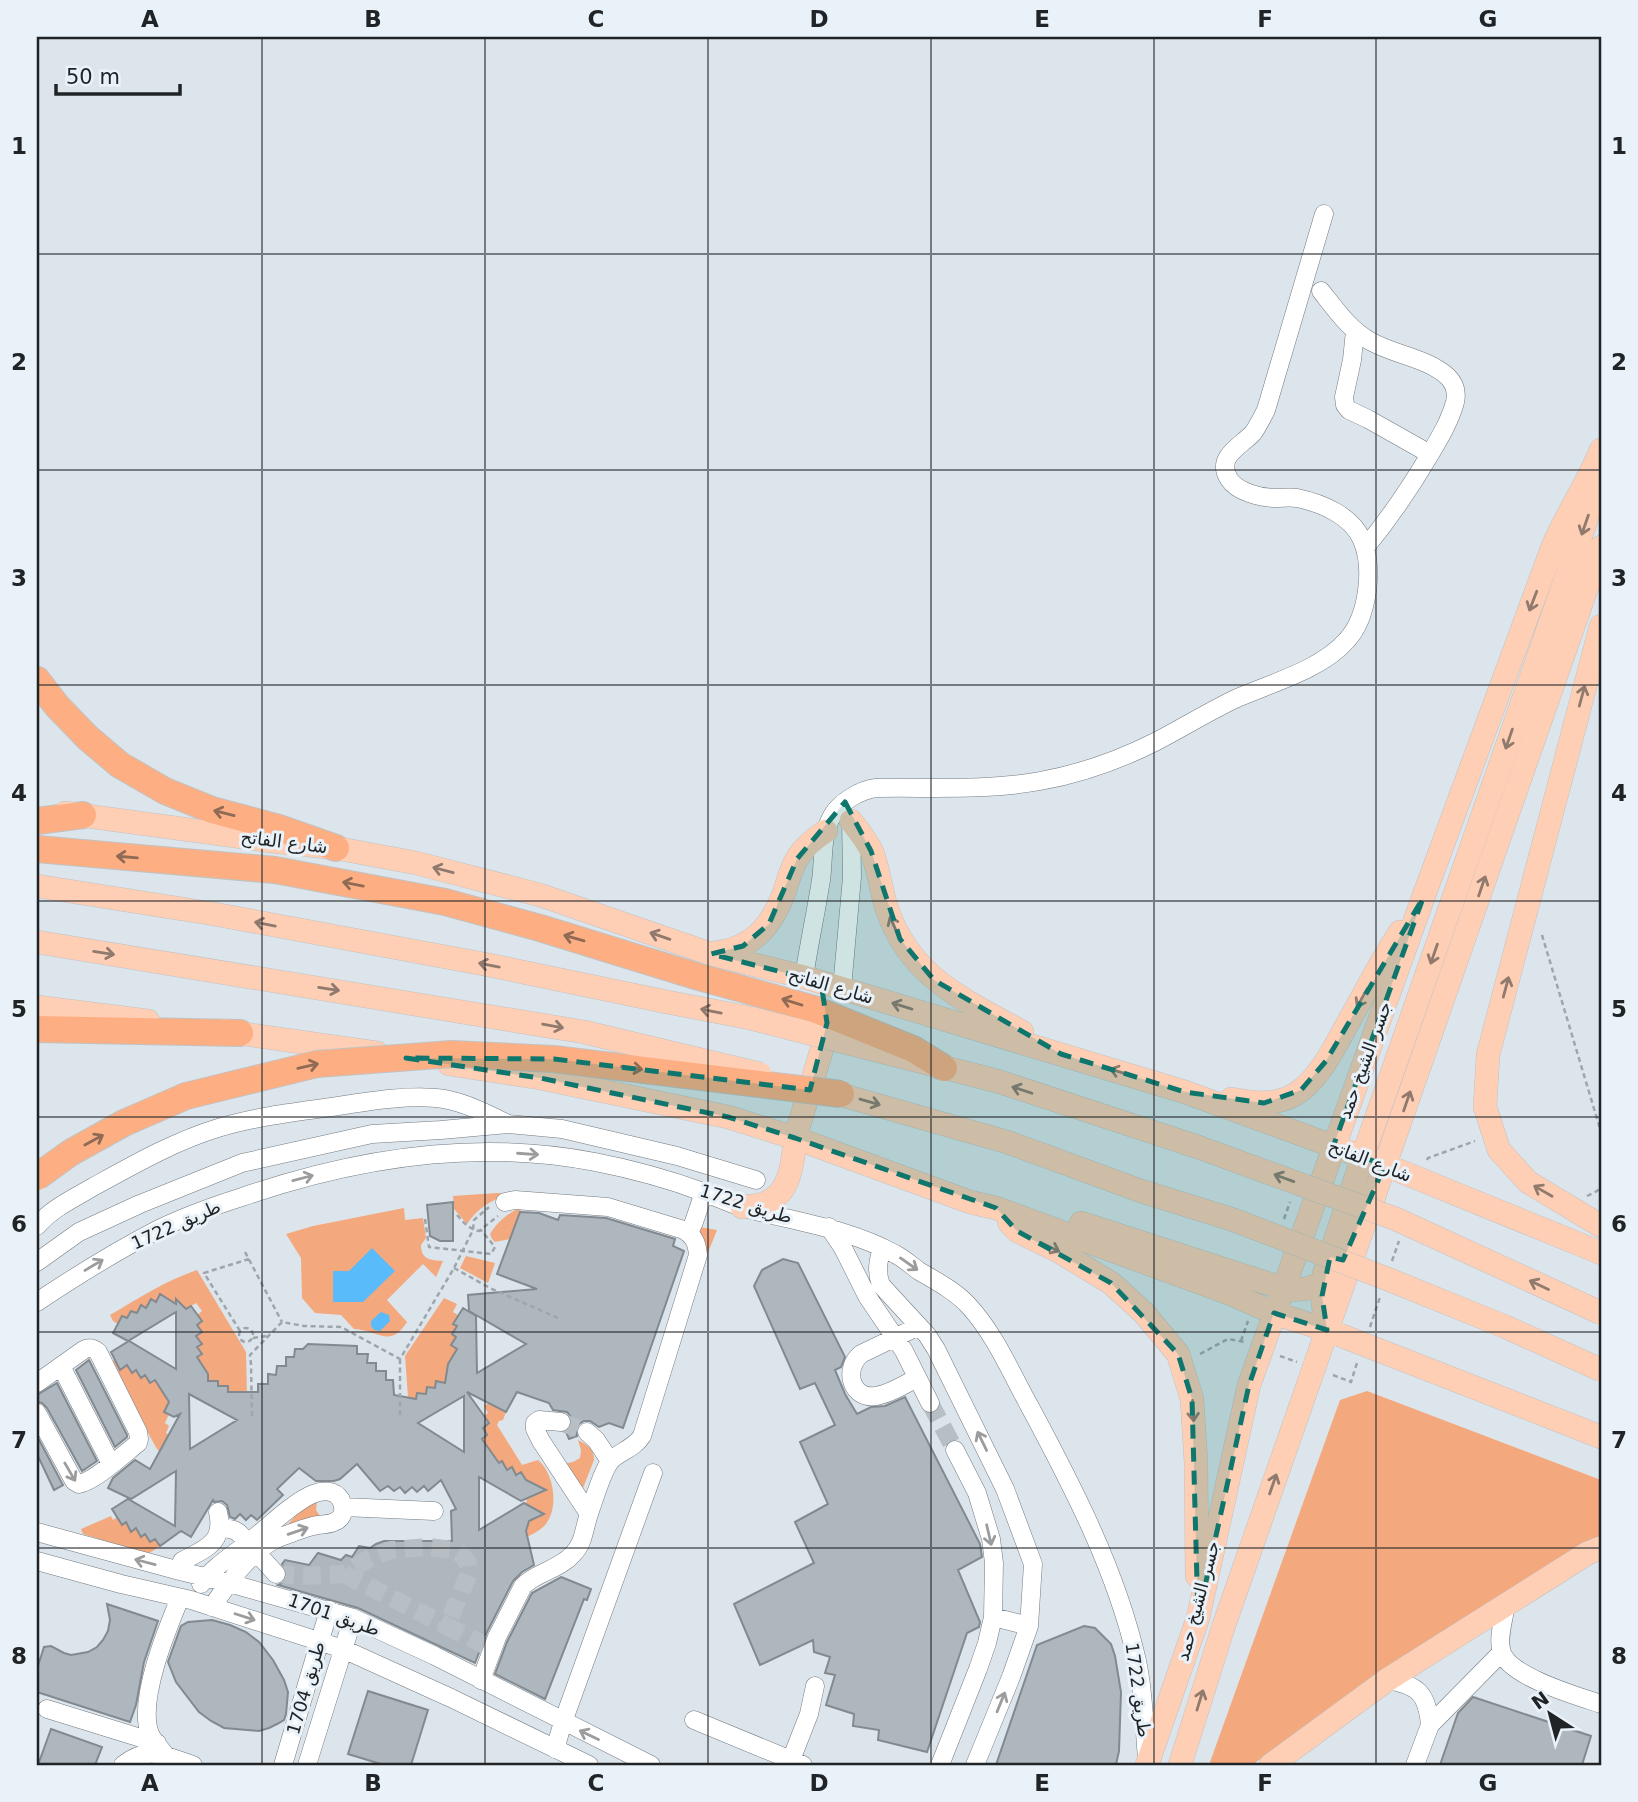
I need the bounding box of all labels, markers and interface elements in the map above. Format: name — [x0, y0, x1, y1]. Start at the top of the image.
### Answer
text: A — [141, 6, 159, 32]
text: B — [364, 6, 382, 32]
text: C — [588, 6, 604, 32]
text: D — [809, 6, 829, 32]
text: E — [1034, 6, 1050, 32]
text: F — [1257, 6, 1273, 32]
text: G — [1479, 6, 1497, 32]
scale bar — [56, 52, 180, 96]
text: 50 m — [66, 65, 120, 89]
text: 1 — [11, 133, 27, 159]
text: 1 — [1611, 133, 1627, 159]
text: 2 — [11, 349, 27, 375]
text: 2 — [1611, 349, 1627, 375]
one-way arrow — [1578, 513, 1590, 535]
text: 3 — [11, 565, 27, 591]
text: 3 — [1611, 565, 1627, 591]
one-way arrow — [1525, 589, 1538, 611]
one-way arrow — [1576, 685, 1589, 708]
one-way arrow — [1502, 728, 1514, 750]
text: 4 — [11, 780, 27, 806]
text: 4 — [1611, 780, 1627, 806]
one-way arrow — [213, 806, 236, 819]
street label: شارع الفاتح — [239, 826, 329, 858]
one-way arrow — [116, 850, 139, 863]
one-way arrow — [432, 863, 455, 876]
one-way arrow — [1477, 876, 1489, 898]
one-way arrow — [342, 877, 365, 890]
one-way arrow — [254, 916, 277, 930]
one-way arrow — [887, 916, 900, 937]
one-way arrow — [650, 929, 672, 941]
one-way arrow — [563, 930, 585, 943]
one-way arrow — [1427, 942, 1439, 964]
one-way arrow — [92, 947, 115, 960]
one-way arrow — [478, 958, 501, 971]
street label: شارع الفاتح — [786, 963, 876, 1009]
one-way arrow — [1500, 977, 1513, 999]
one-way arrow — [317, 983, 340, 996]
one-way arrow — [1355, 987, 1368, 1008]
one-way arrow — [781, 995, 803, 1008]
text: 5 — [11, 996, 27, 1022]
text: 5 — [1611, 996, 1627, 1022]
street label: جسر الشيخ حمد — [1334, 998, 1396, 1122]
one-way arrow — [891, 999, 913, 1012]
one-way arrow — [700, 1003, 723, 1017]
one-way arrow — [541, 1020, 564, 1033]
one-way arrow — [296, 1059, 319, 1073]
one-way arrow — [620, 1062, 643, 1075]
one-way arrow — [1109, 1065, 1131, 1078]
one-way arrow — [1012, 1082, 1034, 1095]
one-way arrow — [1401, 1090, 1414, 1112]
one-way arrow — [858, 1097, 880, 1110]
one-way arrow — [83, 1133, 104, 1146]
street label: شارع الفاتح — [1325, 1135, 1415, 1187]
one-way arrow — [517, 1148, 539, 1161]
one-way arrow — [292, 1170, 314, 1183]
one-way arrow — [1274, 1171, 1296, 1183]
street label: طريق 1722 — [697, 1179, 795, 1229]
one-way arrow — [1533, 1183, 1553, 1197]
street label: طريق 1722 — [128, 1195, 224, 1255]
text: 6 — [11, 1211, 27, 1237]
text: 6 — [1611, 1211, 1627, 1237]
one-way arrow — [1039, 1241, 1060, 1255]
one-way arrow — [899, 1257, 918, 1271]
one-way arrow — [84, 1258, 104, 1272]
one-way arrow — [1529, 1277, 1550, 1291]
one-way arrow — [1187, 1399, 1200, 1422]
text: 7 — [11, 1427, 27, 1453]
text: 7 — [1611, 1427, 1627, 1453]
one-way arrow — [974, 1431, 988, 1452]
one-way arrow — [63, 1462, 77, 1482]
one-way arrow — [1268, 1474, 1280, 1496]
one-way arrow — [287, 1524, 309, 1536]
one-way arrow — [983, 1524, 996, 1546]
street label: جسر الشيخ حمد — [1171, 1539, 1225, 1663]
one-way arrow — [134, 1555, 157, 1568]
street label: طريق 1701 — [285, 1589, 383, 1641]
one-way arrow — [233, 1612, 255, 1624]
street label: طريق 1704 — [282, 1639, 330, 1737]
street label: طريق 1722 — [1120, 1641, 1156, 1739]
text: 8 — [11, 1643, 27, 1669]
text: 8 — [1611, 1643, 1627, 1669]
north arrow — [1516, 1680, 1586, 1750]
text: N — [1527, 1687, 1553, 1714]
one-way arrow — [1195, 1689, 1208, 1711]
one-way arrow — [995, 1692, 1008, 1713]
one-way arrow — [579, 1728, 600, 1742]
text: A — [141, 1770, 159, 1796]
text: B — [364, 1770, 382, 1796]
text: C — [588, 1770, 604, 1796]
text: D — [809, 1770, 829, 1796]
text: E — [1034, 1770, 1050, 1796]
text: F — [1257, 1770, 1273, 1796]
text: G — [1479, 1770, 1497, 1796]

